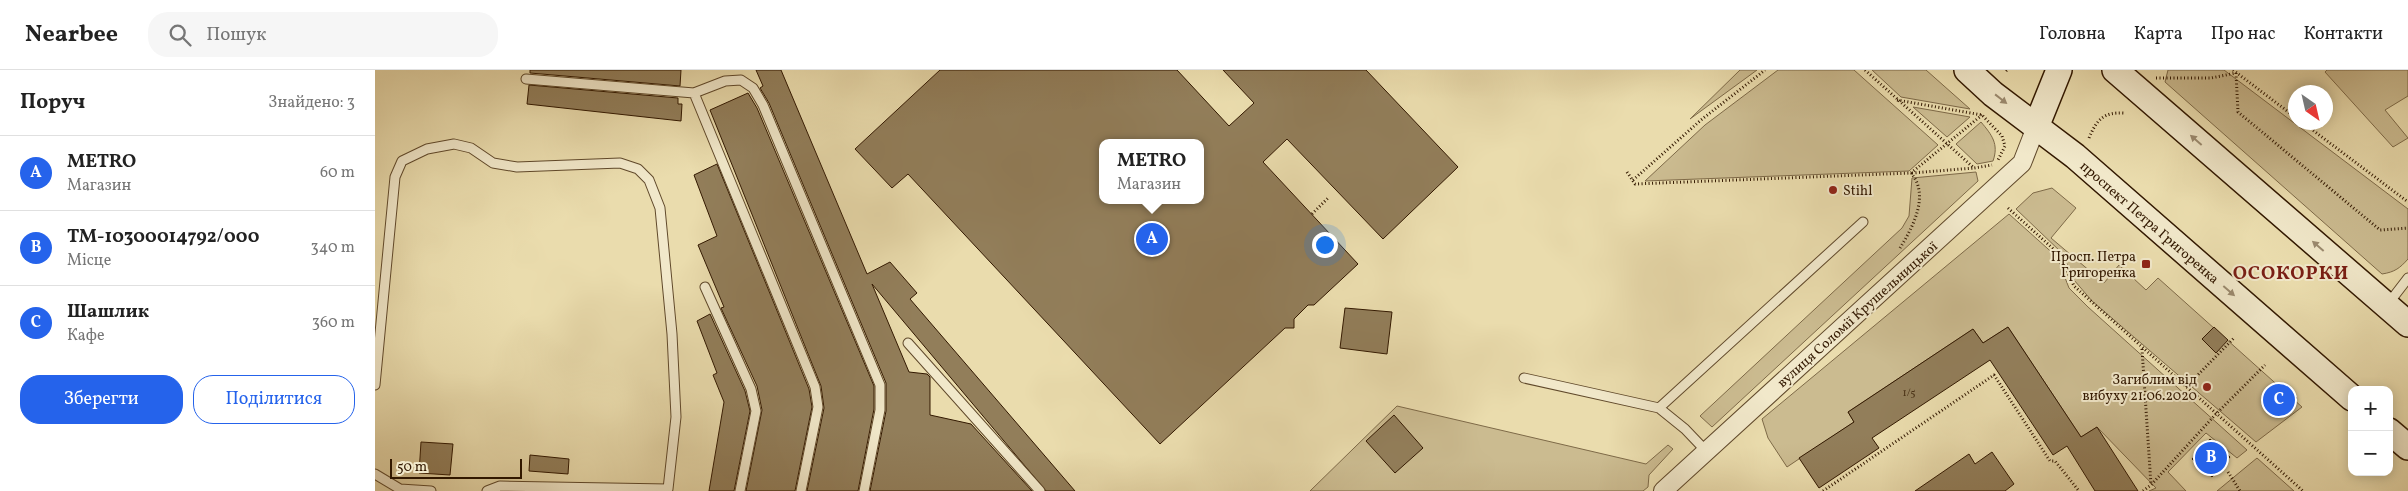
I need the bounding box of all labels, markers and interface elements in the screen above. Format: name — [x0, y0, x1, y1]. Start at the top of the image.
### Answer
search box — [148, 12, 498, 57]
text: Nearbee — [25, 18, 118, 52]
icon: search — [166, 21, 194, 49]
text: Пошук — [206, 22, 266, 48]
text: Головна — [2039, 22, 2106, 47]
text: Карта — [2134, 22, 2183, 47]
text: Про нас — [2211, 22, 2276, 47]
text: Контакти — [2304, 22, 2383, 47]
north arrow — [2288, 85, 2333, 130]
text: Поруч — [20, 88, 85, 117]
text: Знайдено: 3 — [268, 92, 355, 114]
one-way arrow — [1994, 94, 2007, 105]
one-way arrow — [2189, 134, 2202, 145]
popup — [1099, 139, 1204, 204]
text: METRO — [1117, 148, 1186, 174]
text: METRO — [67, 149, 136, 175]
street label: проспект Петра Григоренка — [2075, 157, 2223, 289]
text: A — [30, 162, 42, 184]
text: 60 m — [320, 162, 355, 184]
text: Магазин — [1117, 174, 1181, 196]
text: Магазин — [67, 175, 131, 197]
place label: Stihl — [1843, 182, 1872, 201]
marker: Stihl — [1827, 184, 1839, 196]
pin: A — [1136, 220, 1168, 258]
text: ТМ-10300014792/000 — [67, 224, 259, 250]
your location — [1312, 232, 1338, 258]
text: B — [31, 237, 41, 259]
text: 340 m — [311, 237, 355, 259]
street label: вулиця Соломії Крушельницької — [1774, 238, 1942, 392]
one-way arrow — [2313, 240, 2325, 252]
place label: Просп. Петра Григоренка — [2051, 248, 2136, 283]
text: Місце — [67, 250, 111, 272]
marker: Просп. Петра Григоренка — [2140, 258, 2152, 270]
district label: ОСОКОРКИ — [2233, 261, 2349, 287]
one-way arrow — [2223, 285, 2236, 296]
text: Шашлик — [67, 299, 149, 325]
text: C — [31, 312, 41, 334]
text: 360 m — [312, 312, 355, 334]
text: Кафе — [67, 325, 105, 347]
place label: Загиблим від вибуху 21.06.2020 — [2082, 371, 2197, 406]
button: Зберегти — [20, 375, 183, 424]
button: Поділитися — [193, 375, 355, 424]
marker: Загиблим від вибуху 21.06.2020 — [2201, 381, 2213, 393]
pin: C — [2263, 381, 2295, 419]
house number: 1/5 — [1903, 386, 1915, 401]
map controls — [2348, 386, 2393, 476]
button: + — [2348, 386, 2393, 431]
button: − — [2348, 431, 2393, 476]
pin: B — [2195, 439, 2227, 477]
scale bar — [390, 456, 523, 479]
text: 50 m — [397, 458, 427, 477]

